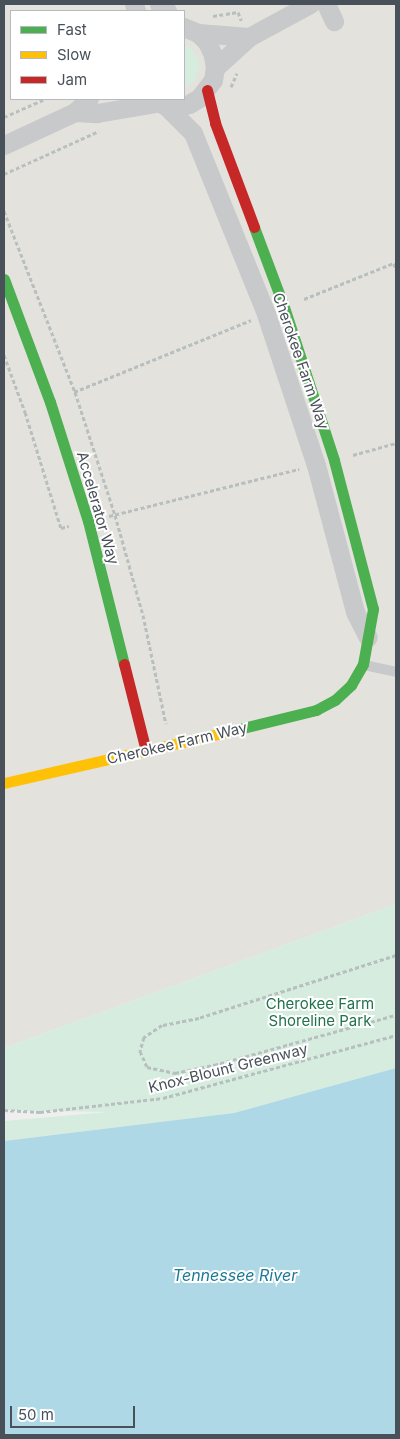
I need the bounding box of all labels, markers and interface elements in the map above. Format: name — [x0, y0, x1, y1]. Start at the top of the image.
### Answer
legend — [10, 10, 185, 100]
text: Fast — [57, 20, 87, 39]
text: Slow — [57, 45, 91, 64]
text: Jam — [57, 70, 87, 89]
street label: Cherokee Farm Way — [269, 290, 333, 432]
street label: Accelerator Way — [73, 449, 123, 567]
street label: Cherokee Farm Way — [105, 718, 249, 768]
park label: Cherokee Farm Shoreline Park — [266, 994, 374, 1029]
street label: Knox-Blount Greenway — [147, 1039, 309, 1097]
water label: Tennessee River — [173, 1265, 297, 1285]
scale bar — [12, 1396, 138, 1428]
text: 50 m — [18, 1405, 54, 1424]

